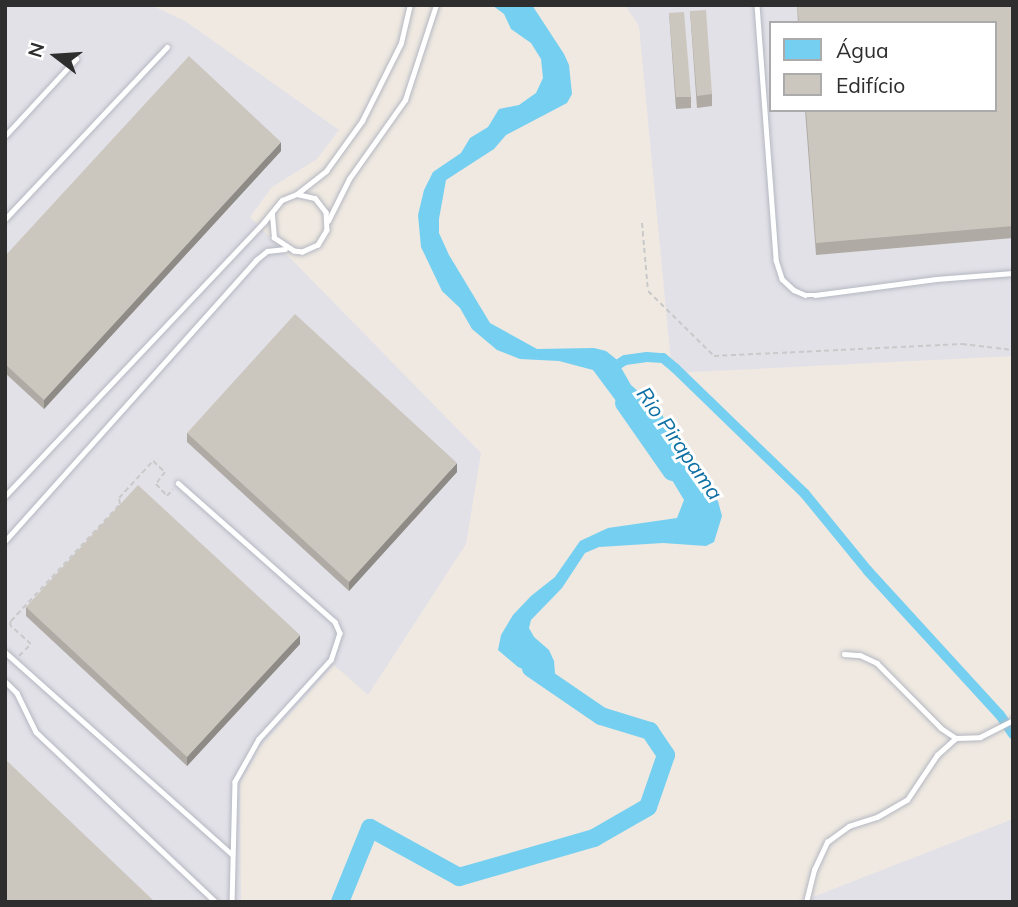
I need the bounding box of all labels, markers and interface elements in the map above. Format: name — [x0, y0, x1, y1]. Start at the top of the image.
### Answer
north arrow — [21, 21, 91, 91]
legend — [769, 21, 997, 112]
text: Água — [836, 37, 889, 63]
text: N — [22, 39, 49, 60]
text: Edifício — [836, 72, 905, 98]
water label: Rio Pirapama — [632, 382, 728, 504]

